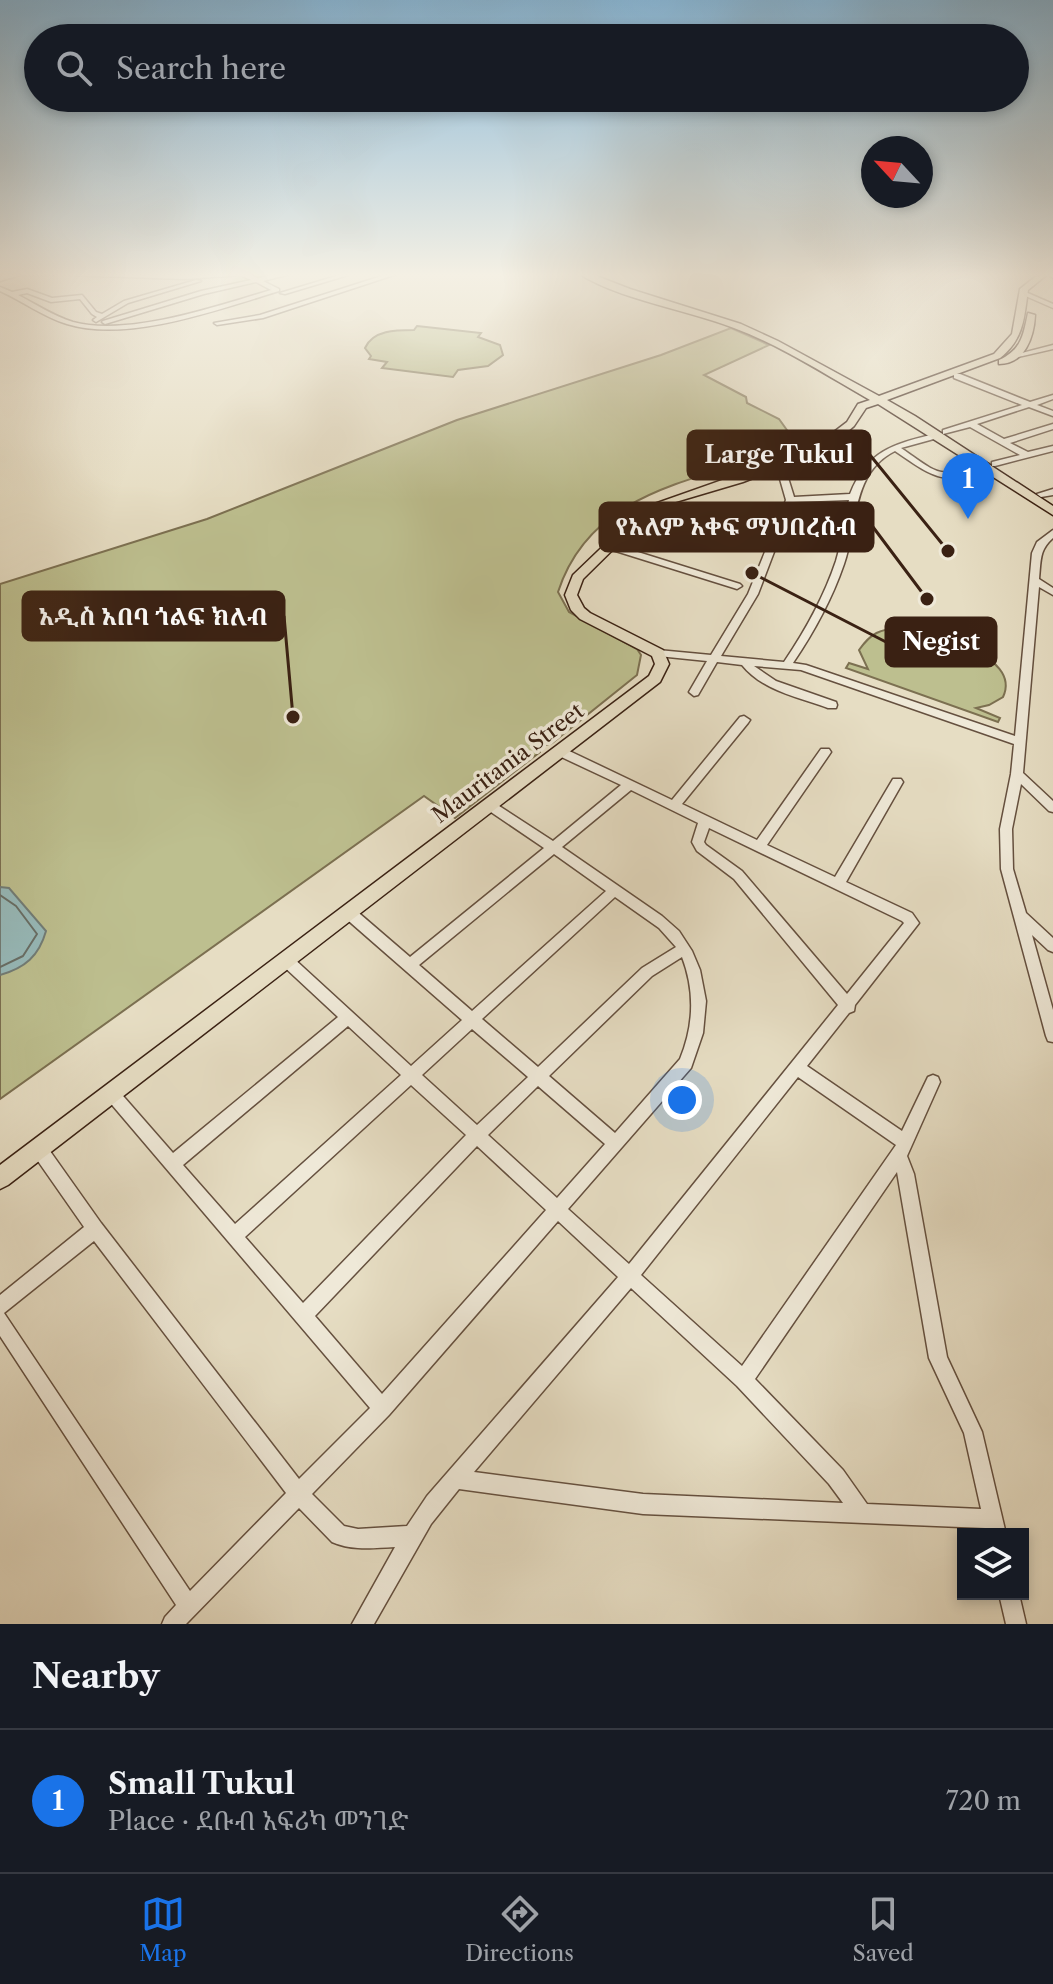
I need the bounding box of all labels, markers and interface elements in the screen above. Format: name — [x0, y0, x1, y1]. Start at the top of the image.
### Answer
search box — [24, 24, 1029, 112]
icon: search — [52, 46, 96, 90]
text: Search here — [116, 50, 286, 87]
north arrow — [861, 136, 933, 208]
callout: Large Tukul — [688, 431, 870, 479]
text: Large Tukul — [704, 440, 854, 469]
pin: 1 — [942, 453, 994, 519]
callout: የአለም አቀፍ ማህበረስብ — [600, 503, 873, 551]
text: የአለም አቀፍ ማህበረስብ — [615, 512, 857, 541]
callout: አዲስ አበባ ጎልፍ ክለብ — [23, 592, 284, 640]
text: አዲስ አበባ ጎልፍ ክለብ — [39, 602, 267, 631]
callout: Negist — [886, 618, 996, 666]
text: Negist — [902, 627, 980, 656]
street label: Mauritania Street — [427, 697, 589, 829]
your location — [662, 1080, 702, 1120]
map controls — [957, 1528, 1029, 1600]
button: layers — [957, 1528, 1029, 1600]
text: Nearby — [32, 1655, 160, 1697]
text: Small Tukul — [108, 1765, 295, 1802]
text: 1 — [52, 1785, 64, 1817]
text: 720 m — [946, 1785, 1021, 1817]
text: Place · ደቡብ አፍሪካ መንገድ — [108, 1805, 409, 1837]
tab: Map — [139, 1892, 187, 1967]
tab: Directions — [465, 1892, 574, 1967]
tab: Saved — [853, 1892, 914, 1967]

